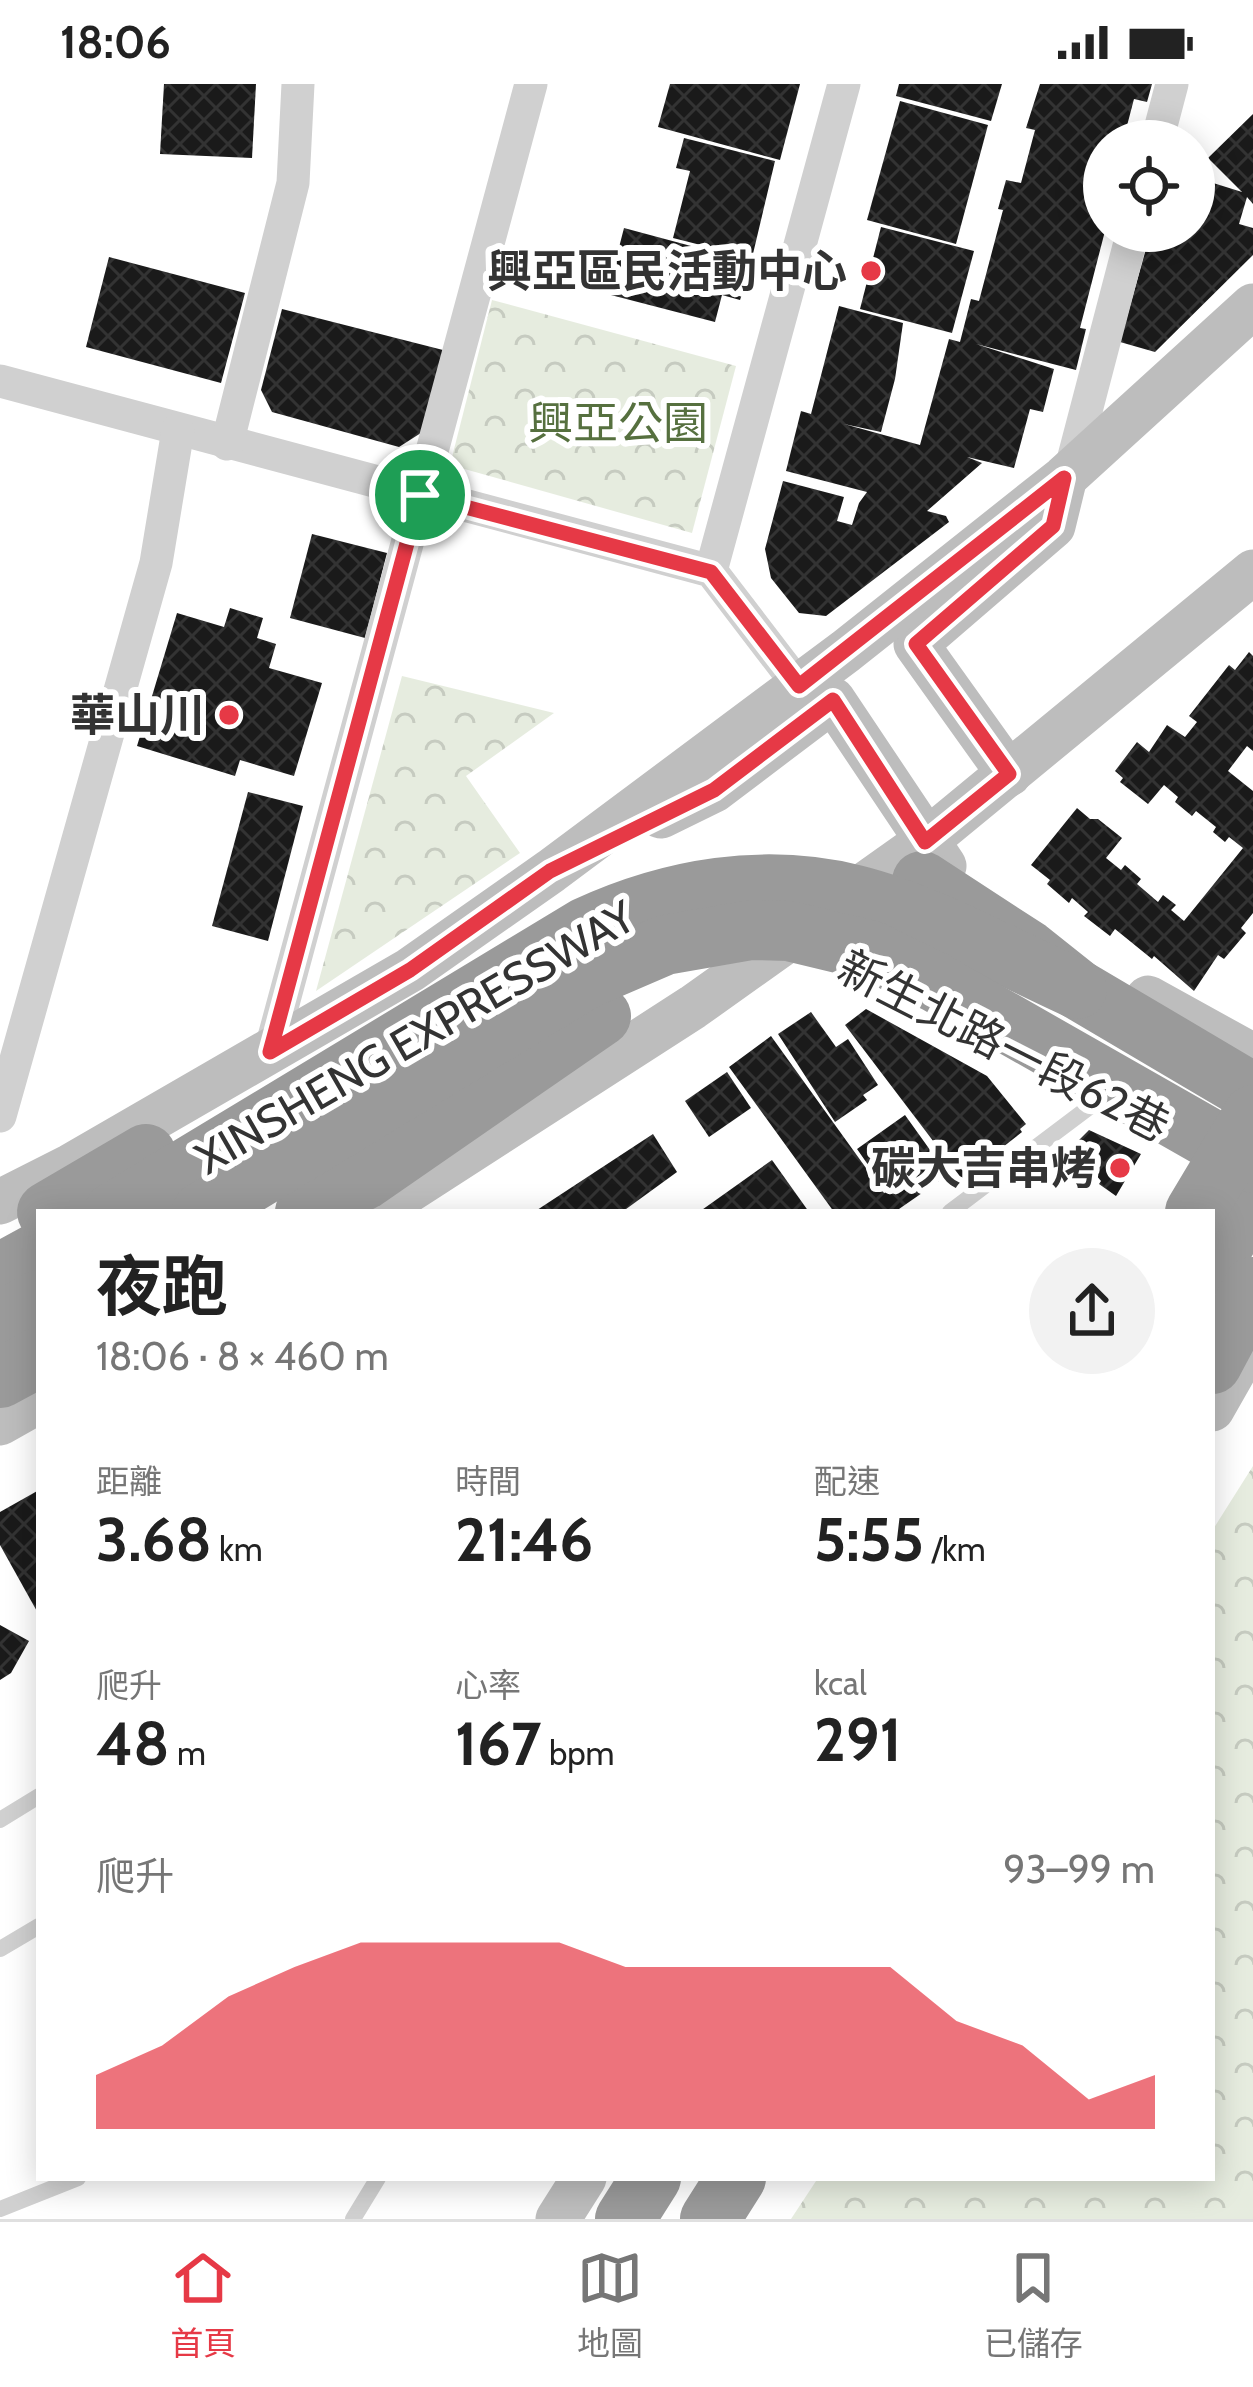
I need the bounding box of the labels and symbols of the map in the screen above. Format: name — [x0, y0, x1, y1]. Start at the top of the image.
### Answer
place label: 興亞區民活動中心 — [487, 244, 847, 298]
marker: 興亞區民活動中心 — [858, 258, 884, 284]
park label: 興亞公園 — [528, 396, 708, 450]
pin — [369, 444, 471, 546]
place label: 華山川 — [70, 688, 205, 742]
marker: 華山川 — [216, 702, 242, 728]
street label: XINSHENG EXPRESSWAY — [186, 889, 645, 1185]
street label: 新生北路一段62巷 — [830, 939, 1178, 1153]
place label: 碳大吉串烤 — [871, 1141, 1096, 1195]
marker: 碳大吉串烤 — [1107, 1155, 1133, 1181]

